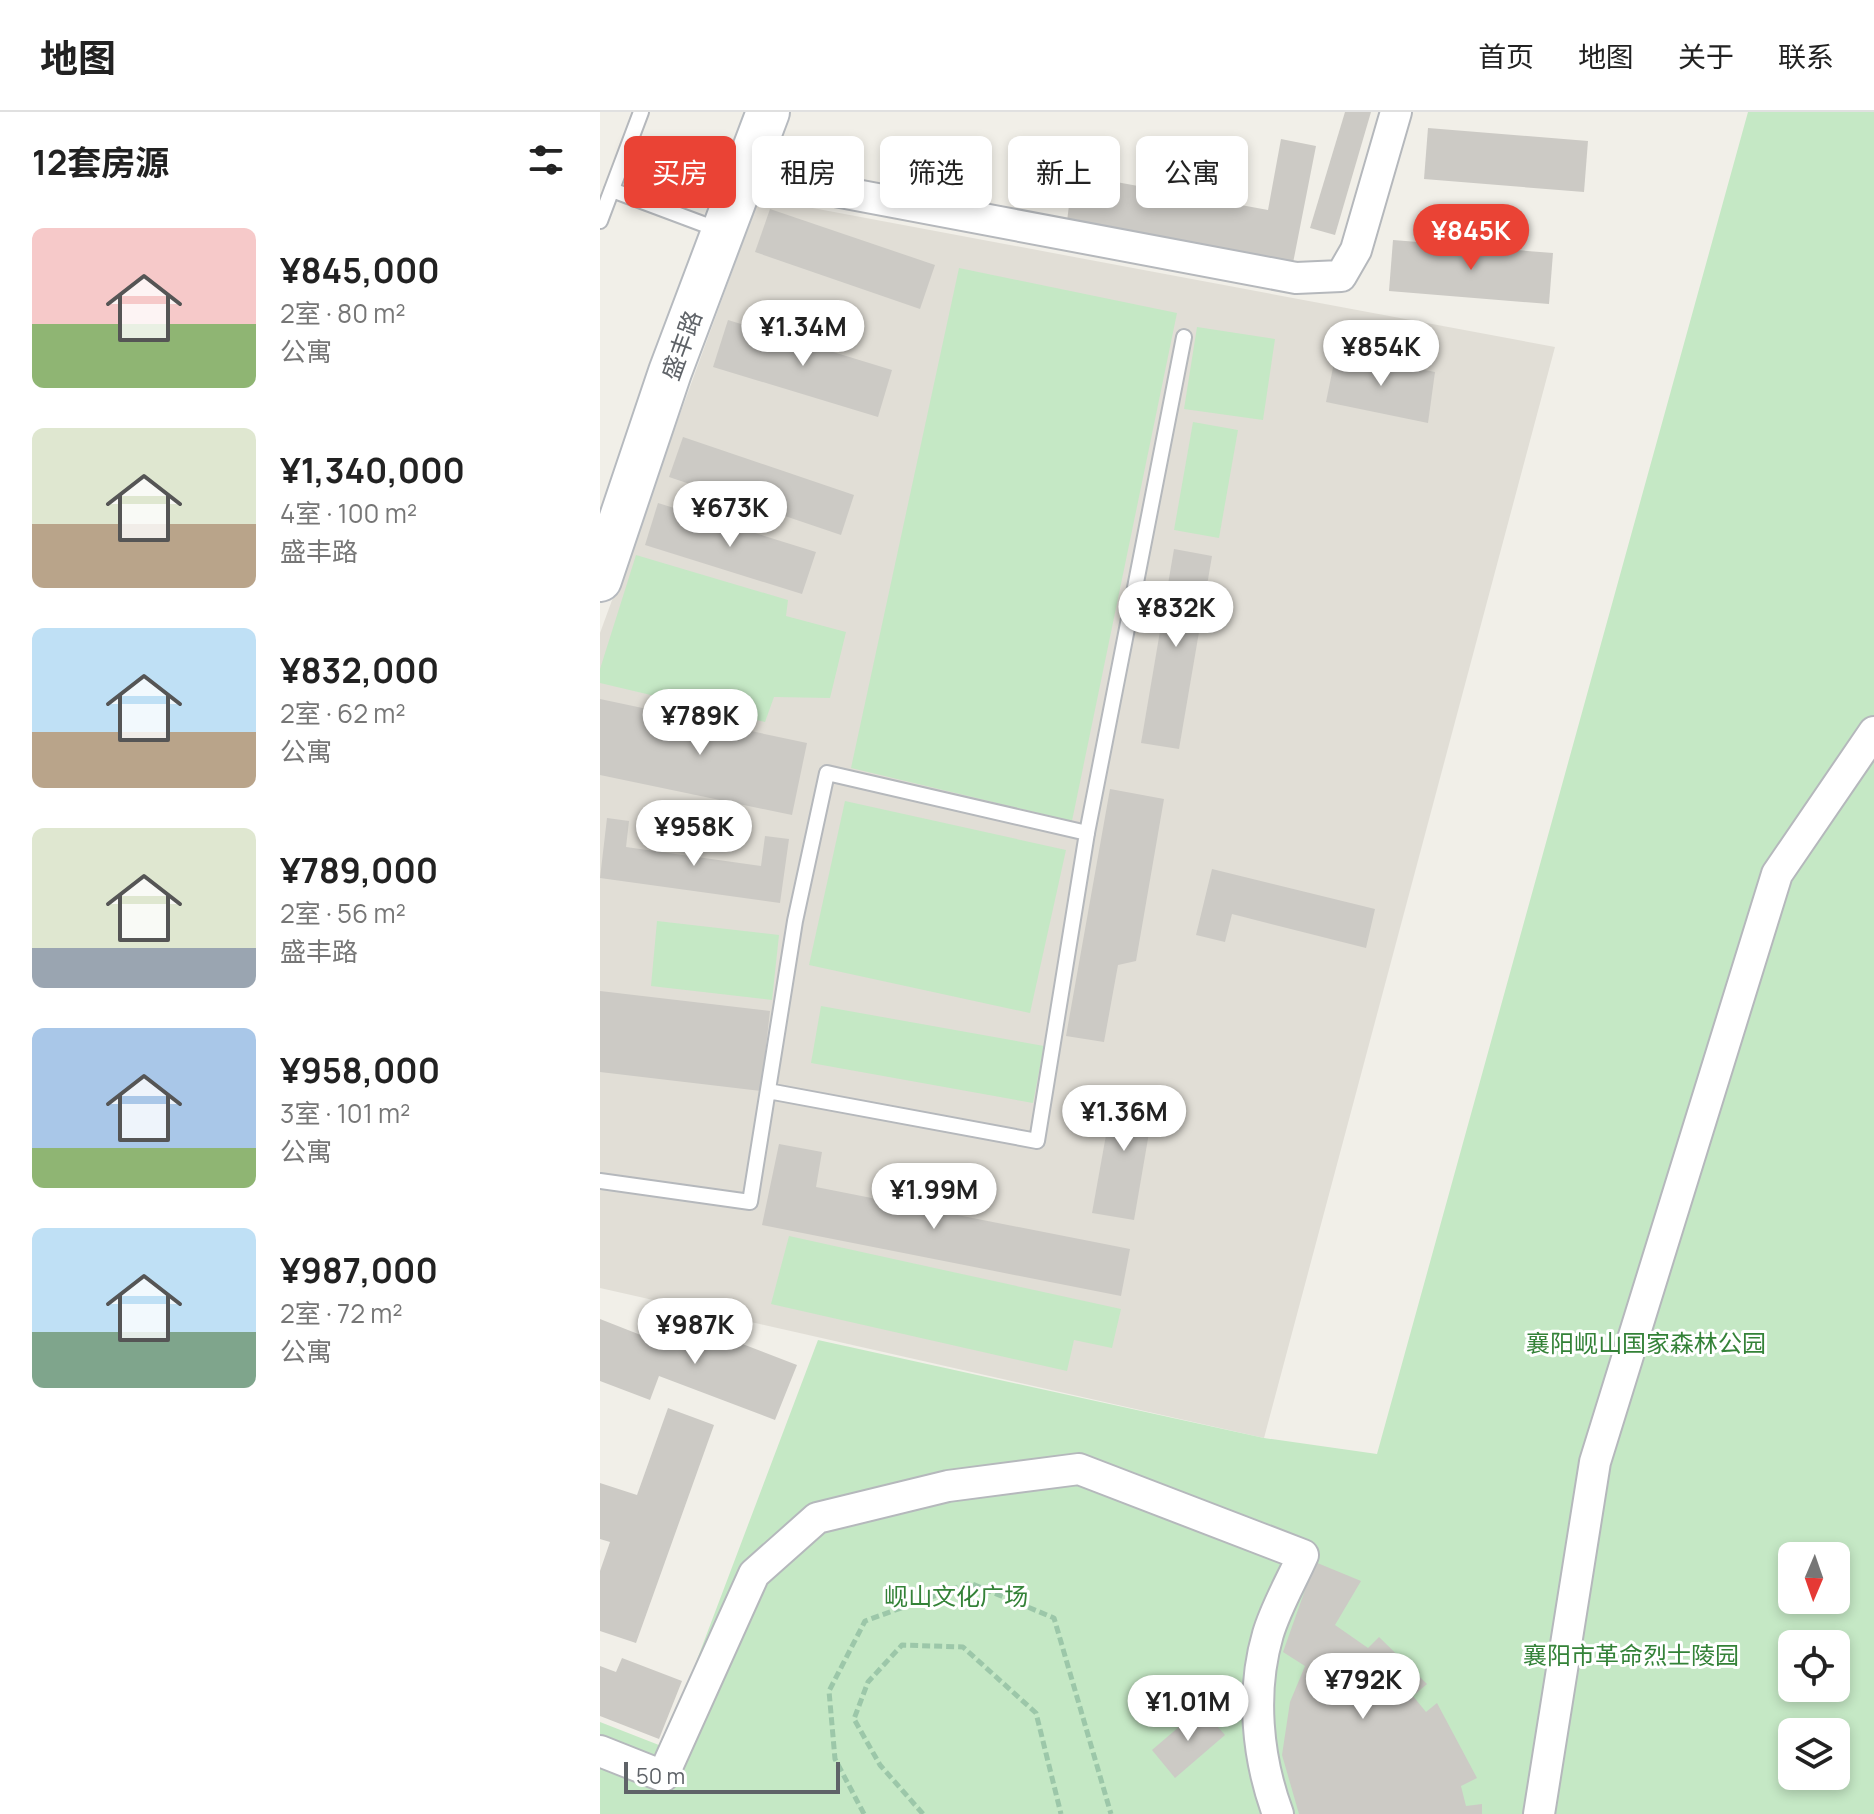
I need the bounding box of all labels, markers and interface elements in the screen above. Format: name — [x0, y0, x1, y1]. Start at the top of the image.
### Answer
text: 地图 — [40, 31, 116, 83]
text: 首页 — [1478, 37, 1534, 75]
text: 地图 — [1578, 37, 1634, 75]
text: 关于 — [1678, 37, 1734, 75]
text: 联系 — [1778, 37, 1834, 75]
chip: 买房 — [624, 136, 736, 208]
chip: 租房 — [752, 136, 864, 208]
chip: 筛选 — [880, 136, 992, 208]
chip: 新上 — [1008, 136, 1120, 208]
chip: 公寓 — [1136, 136, 1248, 208]
icon: filters — [524, 138, 568, 182]
text: 12套房源 — [32, 139, 169, 185]
pin: ¥845K — [1415, 204, 1527, 272]
text: ¥845K — [1431, 212, 1511, 248]
text: ¥845,000 — [280, 247, 440, 293]
icon: home — [96, 260, 192, 356]
text: 2室 · 80 m² — [280, 295, 406, 331]
pin: ¥1.34M — [738, 300, 868, 368]
street label: 盛丰路 — [653, 306, 709, 384]
text: ¥1.34M — [759, 308, 847, 344]
pin: ¥854K — [1325, 320, 1437, 388]
text: ¥854K — [1341, 328, 1421, 364]
text: 公寓 — [280, 333, 332, 369]
text: ¥1,340,000 — [280, 447, 465, 493]
icon: home — [96, 460, 192, 556]
pin: ¥673K — [674, 481, 786, 549]
text: ¥673K — [691, 489, 769, 525]
text: 4室 · 100 m² — [280, 495, 417, 531]
text: 盛丰路 — [280, 533, 358, 569]
pin: ¥832K — [1120, 581, 1232, 649]
text: ¥832K — [1136, 589, 1216, 625]
text: ¥832,000 — [280, 647, 439, 693]
icon: home — [96, 660, 192, 756]
pin: ¥789K — [644, 689, 756, 757]
text: 2室 · 62 m² — [280, 695, 406, 731]
text: ¥789K — [661, 697, 739, 733]
text: 公寓 — [280, 733, 332, 769]
pin: ¥958K — [638, 800, 750, 868]
text: ¥958K — [654, 808, 734, 844]
text: ¥789,000 — [280, 847, 438, 893]
icon: home — [96, 860, 192, 956]
text: 2室 · 56 m² — [280, 895, 406, 931]
text: 盛丰路 — [280, 933, 358, 969]
text: ¥958,000 — [280, 1047, 440, 1093]
icon: home — [96, 1060, 192, 1156]
pin: ¥1.36M — [1059, 1085, 1189, 1153]
text: ¥1.36M — [1080, 1093, 1168, 1129]
text: 3室 · 101 m² — [280, 1095, 410, 1131]
text: 公寓 — [280, 1133, 332, 1169]
pin: ¥1.99M — [869, 1163, 999, 1231]
text: ¥1.99M — [890, 1171, 978, 1207]
text: ¥987,000 — [280, 1247, 438, 1293]
icon: home — [96, 1260, 192, 1356]
text: 2室 · 72 m² — [280, 1295, 403, 1331]
pin: ¥987K — [639, 1298, 751, 1366]
text: ¥987K — [656, 1306, 734, 1342]
park label: 襄阳岘山国家森林公园 — [1526, 1326, 1766, 1359]
text: 公寓 — [280, 1333, 332, 1369]
north arrow — [1778, 1542, 1850, 1614]
map controls — [1778, 1542, 1850, 1790]
park label: 岘山文化广场 — [884, 1579, 1028, 1612]
button: locate — [1778, 1630, 1850, 1702]
park label: 襄阳市革命烈士陵园 — [1523, 1638, 1739, 1671]
pin: ¥792K — [1307, 1653, 1419, 1721]
text: ¥792K — [1324, 1661, 1402, 1697]
pin: ¥1.01M — [1123, 1675, 1253, 1743]
text: ¥1.01M — [1146, 1683, 1230, 1719]
button: layers — [1778, 1718, 1850, 1790]
scale bar — [624, 1758, 840, 1794]
text: 50 m — [636, 1761, 685, 1791]

